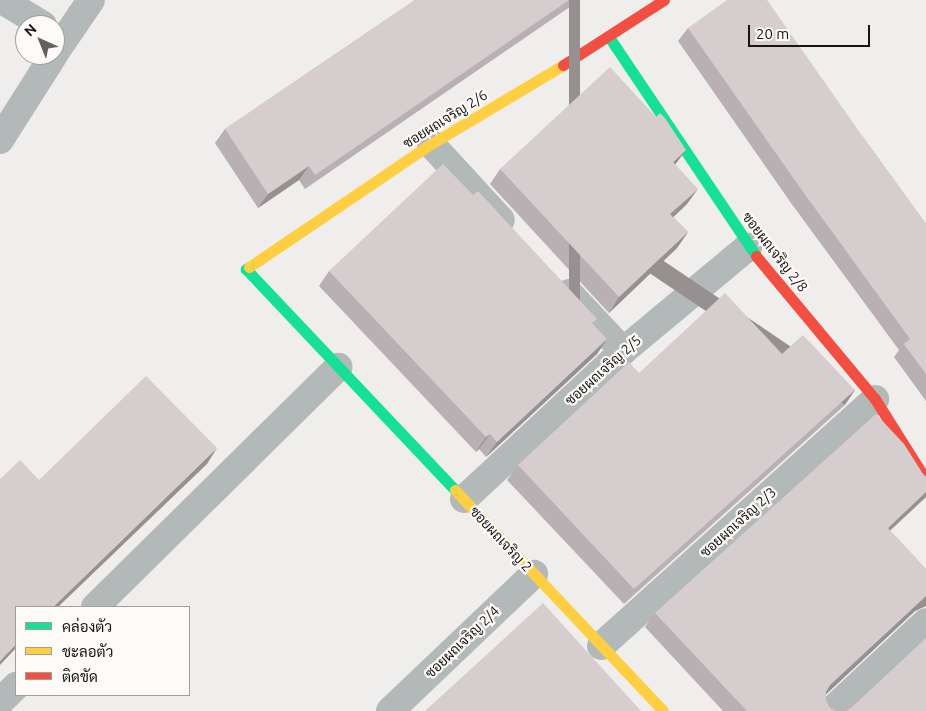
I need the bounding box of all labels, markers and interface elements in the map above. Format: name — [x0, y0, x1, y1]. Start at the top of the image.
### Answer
north arrow — [15, 15, 65, 65]
scale bar — [751, 15, 874, 47]
text: N — [21, 21, 40, 39]
text: 20 m — [756, 25, 789, 42]
street label: ซอยผถเจริญ 2/6 — [400, 86, 490, 152]
street label: ซอยผถเจริญ 2/8 — [739, 209, 811, 295]
street label: ซอยผถเจริญ 2/5 — [562, 332, 644, 408]
street label: ซอยผถเจริญ 2/3 — [697, 484, 779, 560]
street label: ซอยผถเจริญ 2 — [466, 503, 536, 575]
street label: ซอยผถเจริญ 2/4 — [422, 602, 502, 682]
legend — [15, 606, 190, 696]
text: คล่องตัว — [62, 618, 112, 635]
text: ชะลอตัว — [62, 643, 113, 660]
text: ติดขัด — [62, 668, 98, 685]

